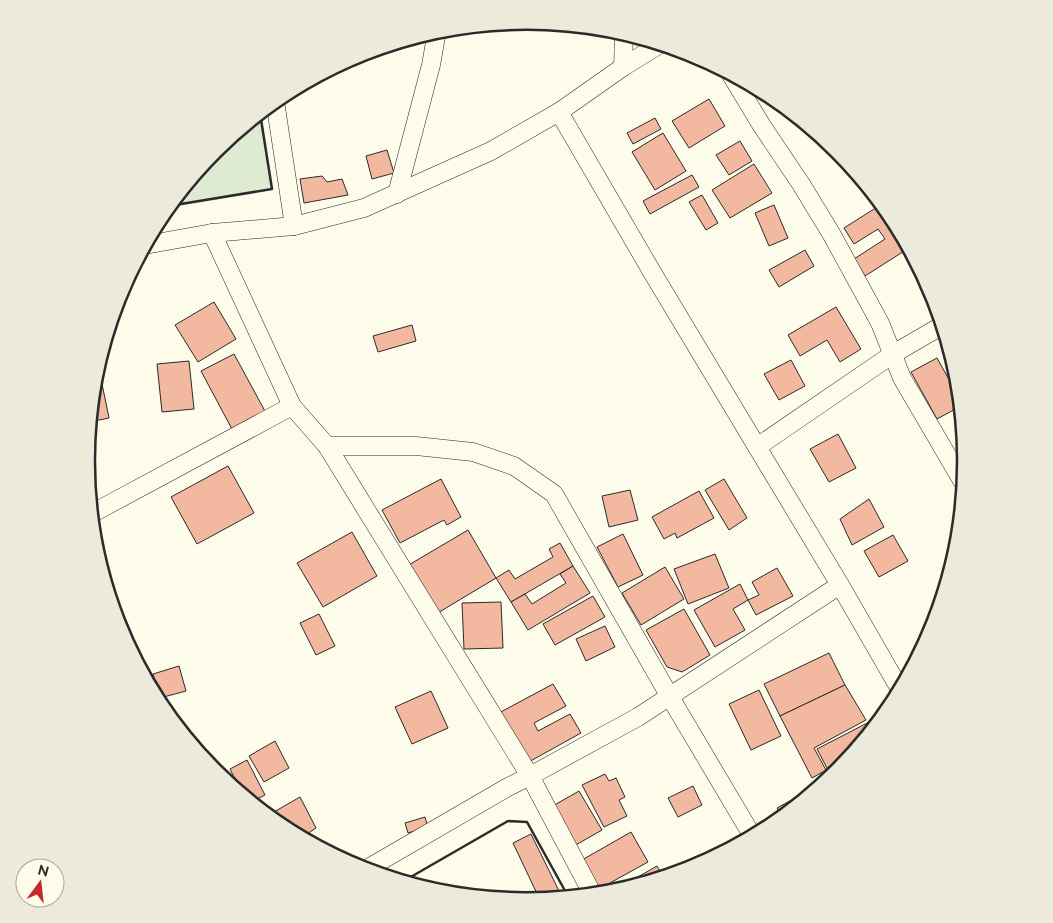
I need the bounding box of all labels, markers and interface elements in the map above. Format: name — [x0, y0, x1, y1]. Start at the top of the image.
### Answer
north arrow — [15, 858, 65, 908]
text: N — [36, 861, 51, 880]

